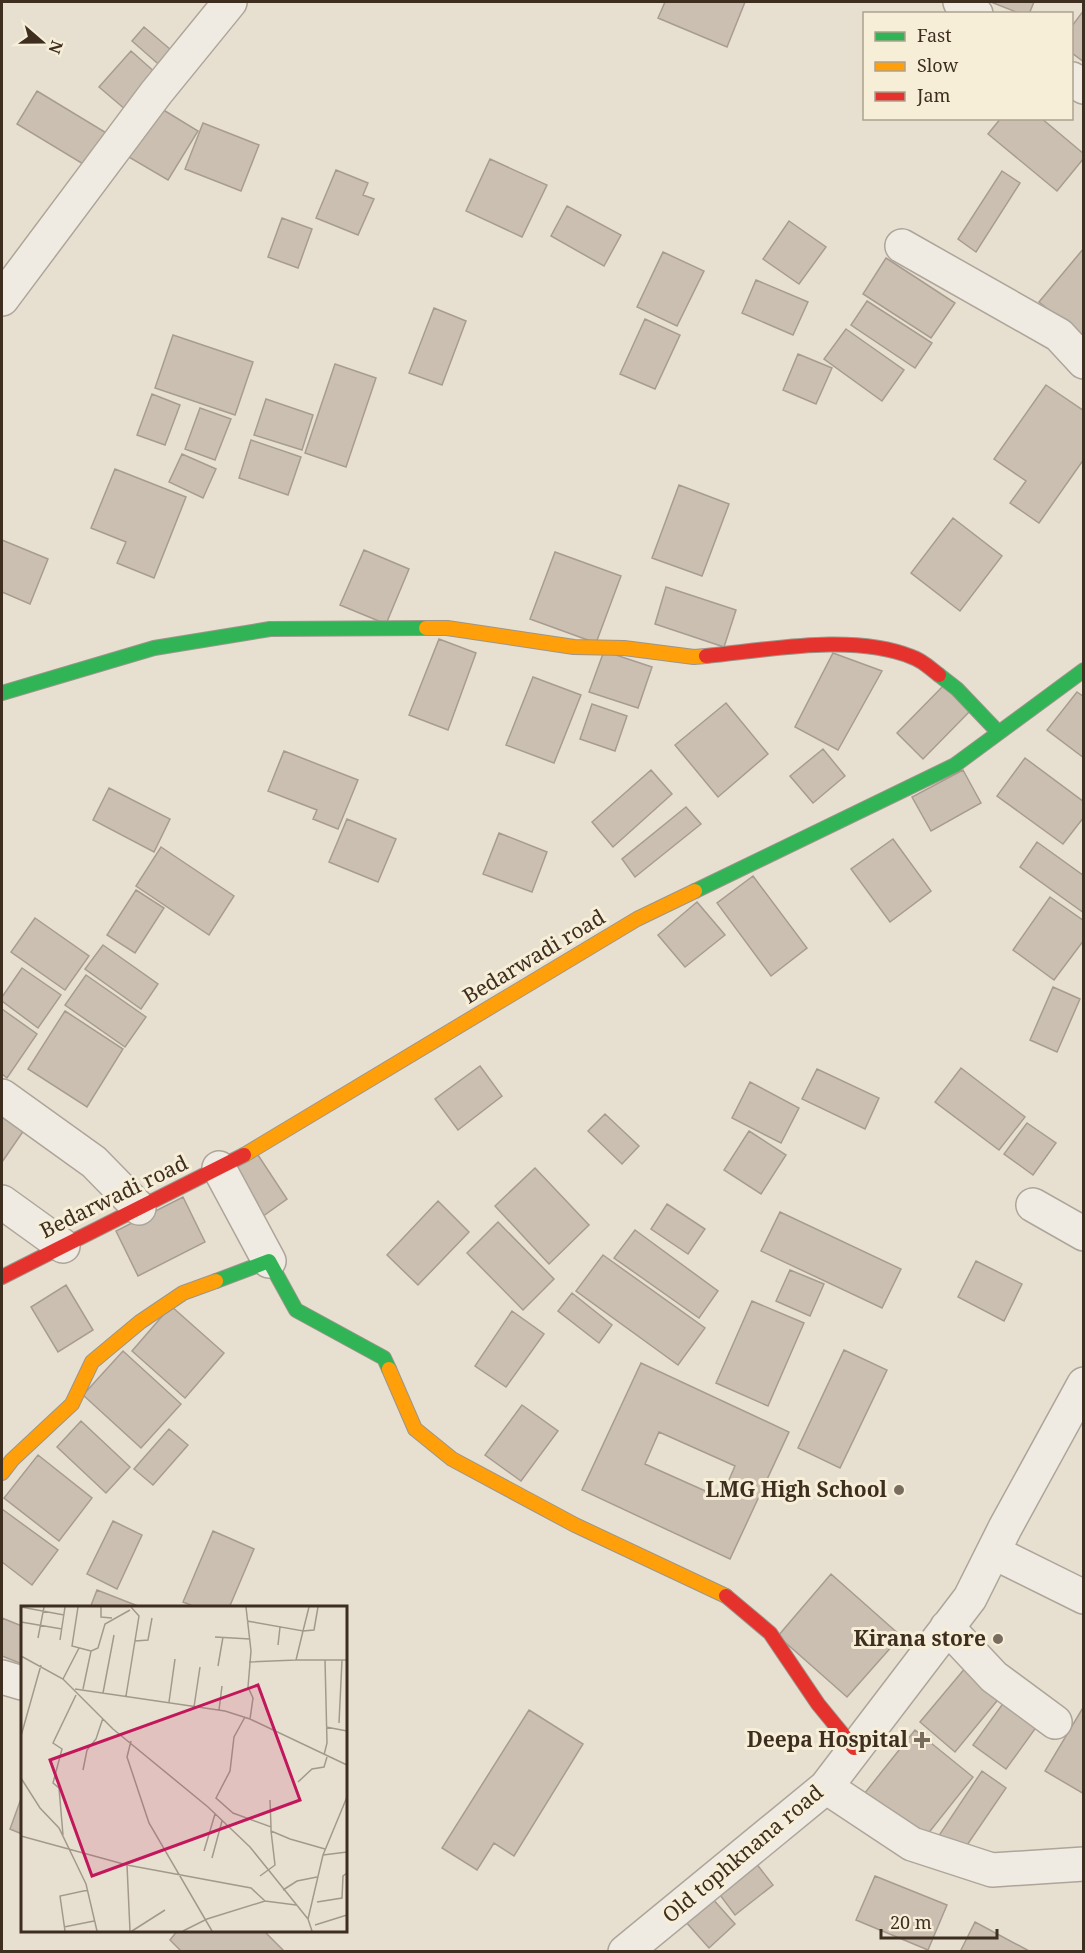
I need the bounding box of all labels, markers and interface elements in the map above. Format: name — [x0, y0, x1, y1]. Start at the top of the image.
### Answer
north arrow — [12, 12, 72, 72]
legend — [863, 12, 1073, 120]
text: Fast — [917, 23, 952, 47]
text: N — [43, 37, 69, 57]
text: Slow — [917, 53, 959, 77]
text: Jam — [916, 83, 951, 107]
street label: Bedarwadi road — [457, 903, 610, 1010]
street label: Bedarwadi road — [35, 1148, 192, 1244]
place label: LMG High School — [705, 1475, 888, 1503]
marker: LMG High School — [892, 1483, 906, 1497]
inset map — [21, 1606, 346, 1932]
place label: Kirana store — [853, 1624, 986, 1652]
marker: Kirana store — [991, 1632, 1005, 1646]
place label: Deepa Hospital — [747, 1725, 909, 1753]
marker: Deepa Hospital — [913, 1731, 931, 1749]
street label: Old tophknana road — [656, 1778, 829, 1929]
scale bar — [881, 1902, 996, 1940]
text: 20 m — [890, 1910, 932, 1934]

